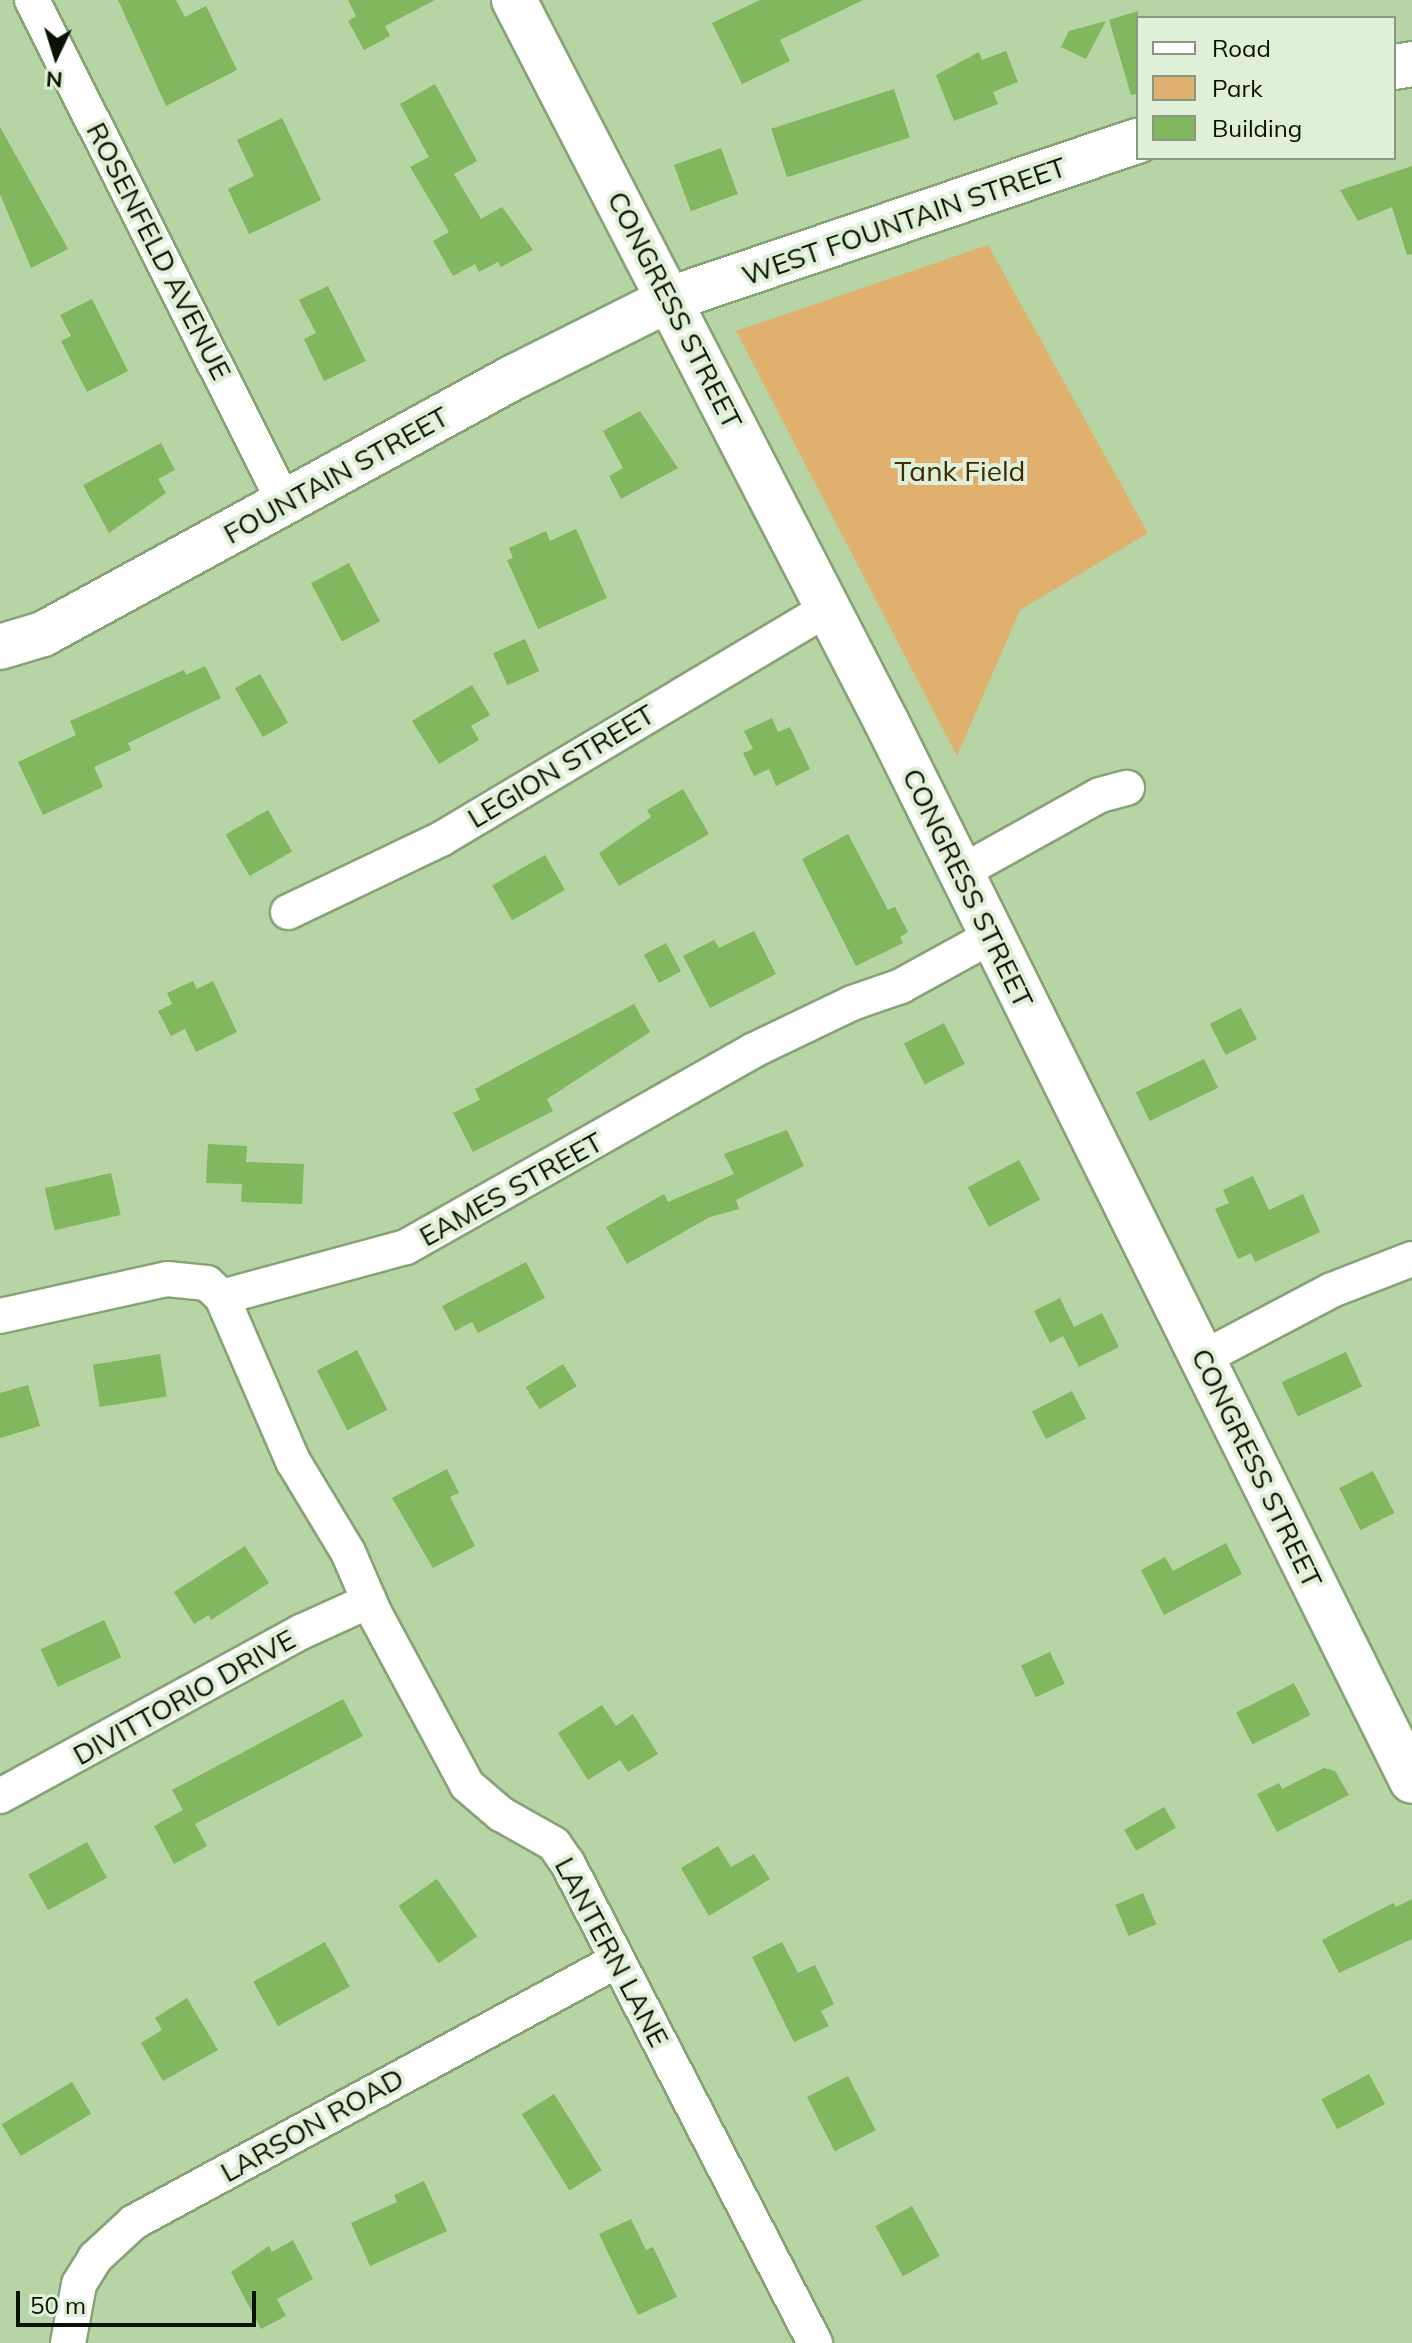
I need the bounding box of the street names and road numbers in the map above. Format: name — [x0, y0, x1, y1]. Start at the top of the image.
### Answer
street label: ROSENFELD AVENUE — [80, 117, 238, 385]
street label: WEST FOUNTAIN STREET — [738, 150, 1070, 292]
street label: CONGRESS STREET — [601, 186, 749, 434]
street label: FOUNTAIN STREET — [218, 399, 454, 551]
street label: LEGION STREET — [461, 697, 661, 835]
street label: CONGRESS STREET — [895, 763, 1041, 1013]
street label: EAMES STREET — [413, 1125, 609, 1253]
street label: CONGRESS STREET — [1184, 1343, 1330, 1593]
street label: DIVITTORIO DRIVE — [67, 1622, 301, 1772]
street label: LANTERN LANE — [548, 1851, 676, 2053]
street label: LARSON ROAD — [215, 2061, 409, 2189]

